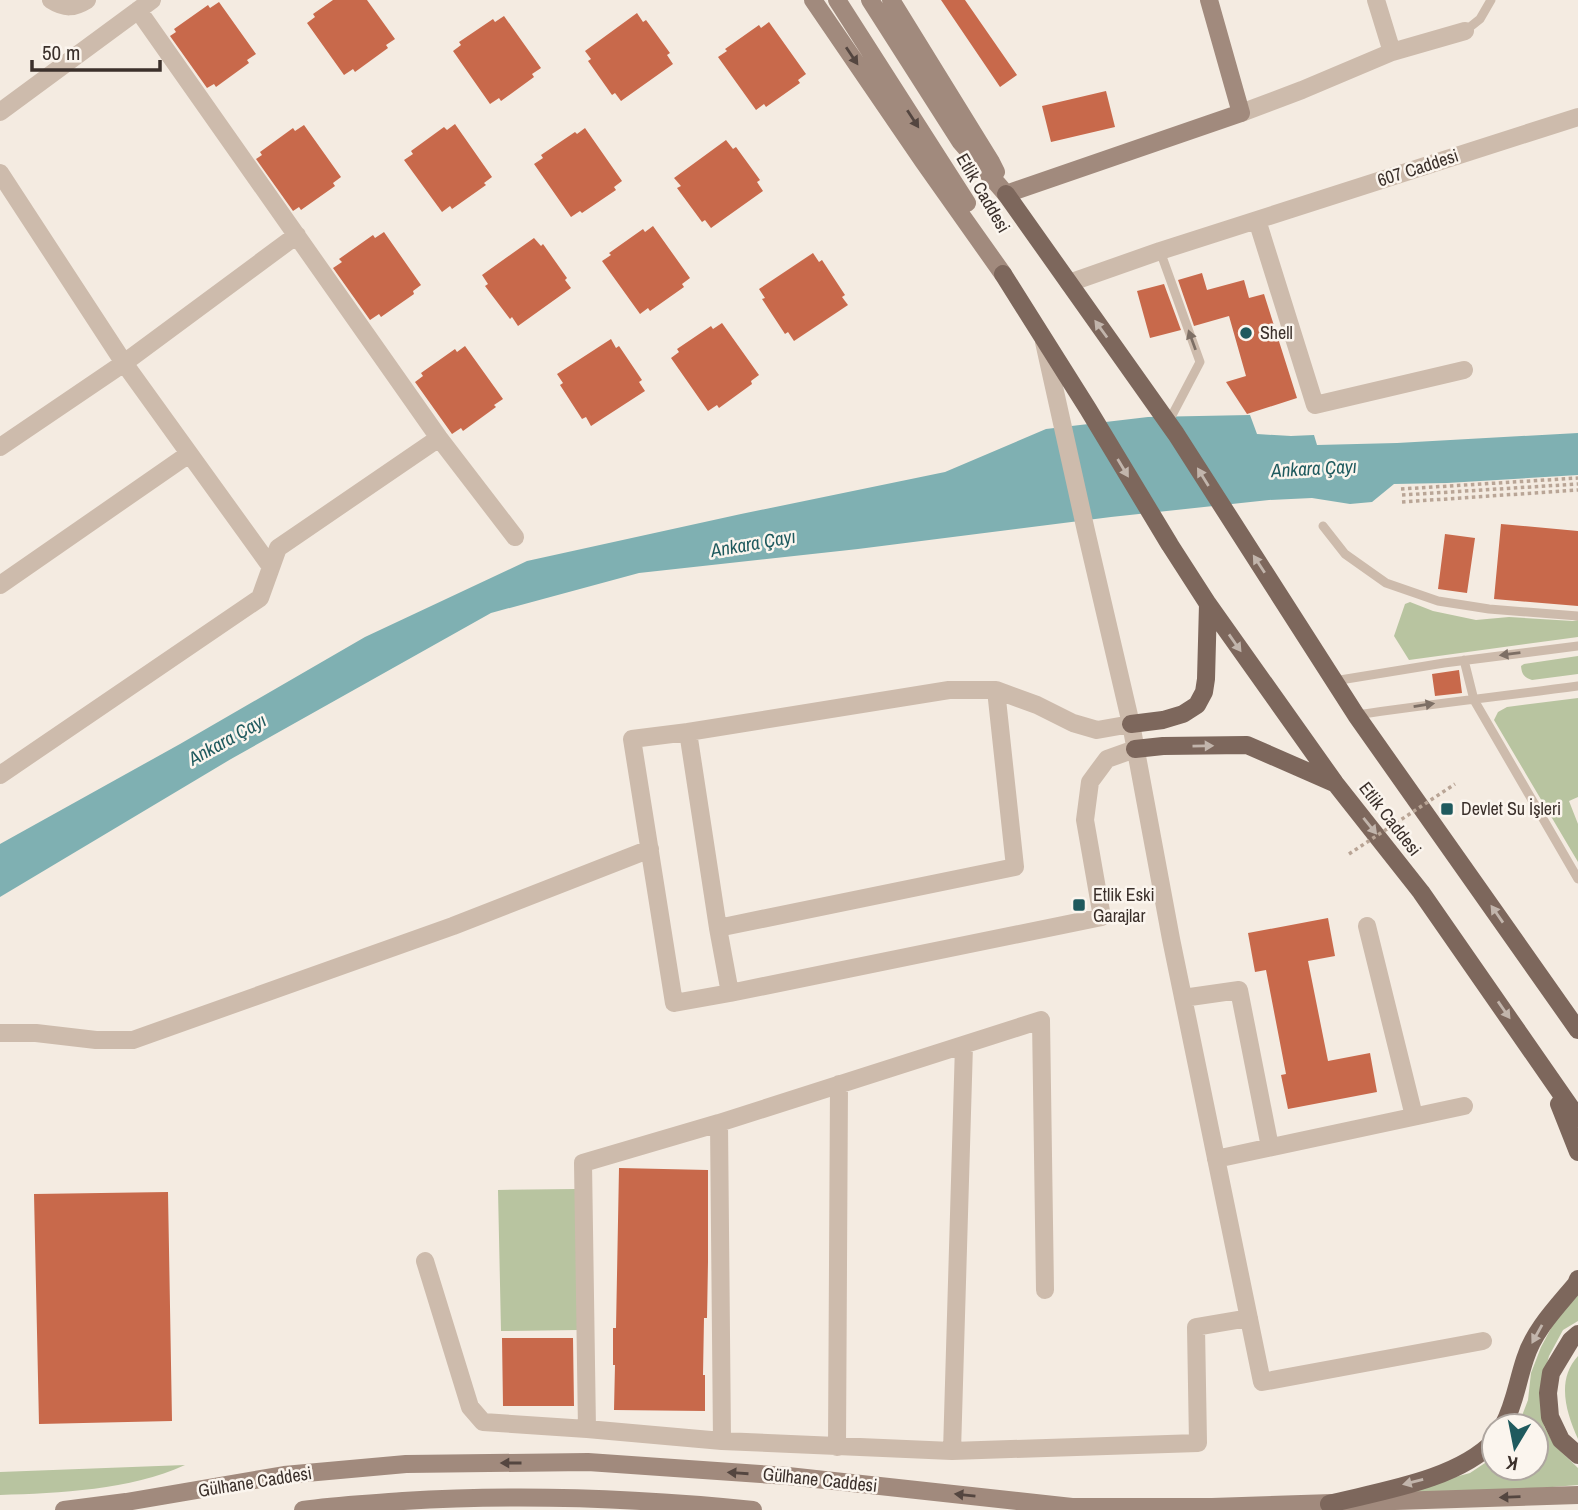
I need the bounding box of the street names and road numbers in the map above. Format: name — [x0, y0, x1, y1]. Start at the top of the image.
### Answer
street label: 607 Caddesi — [1374, 143, 1462, 192]
street label: Etlik Caddesi — [951, 148, 1016, 237]
street label: Etlik Caddesi — [1354, 776, 1427, 861]
street label: Gülhane Caddesi — [196, 1460, 314, 1503]
street label: Gülhane Caddesi — [762, 1461, 878, 1498]

